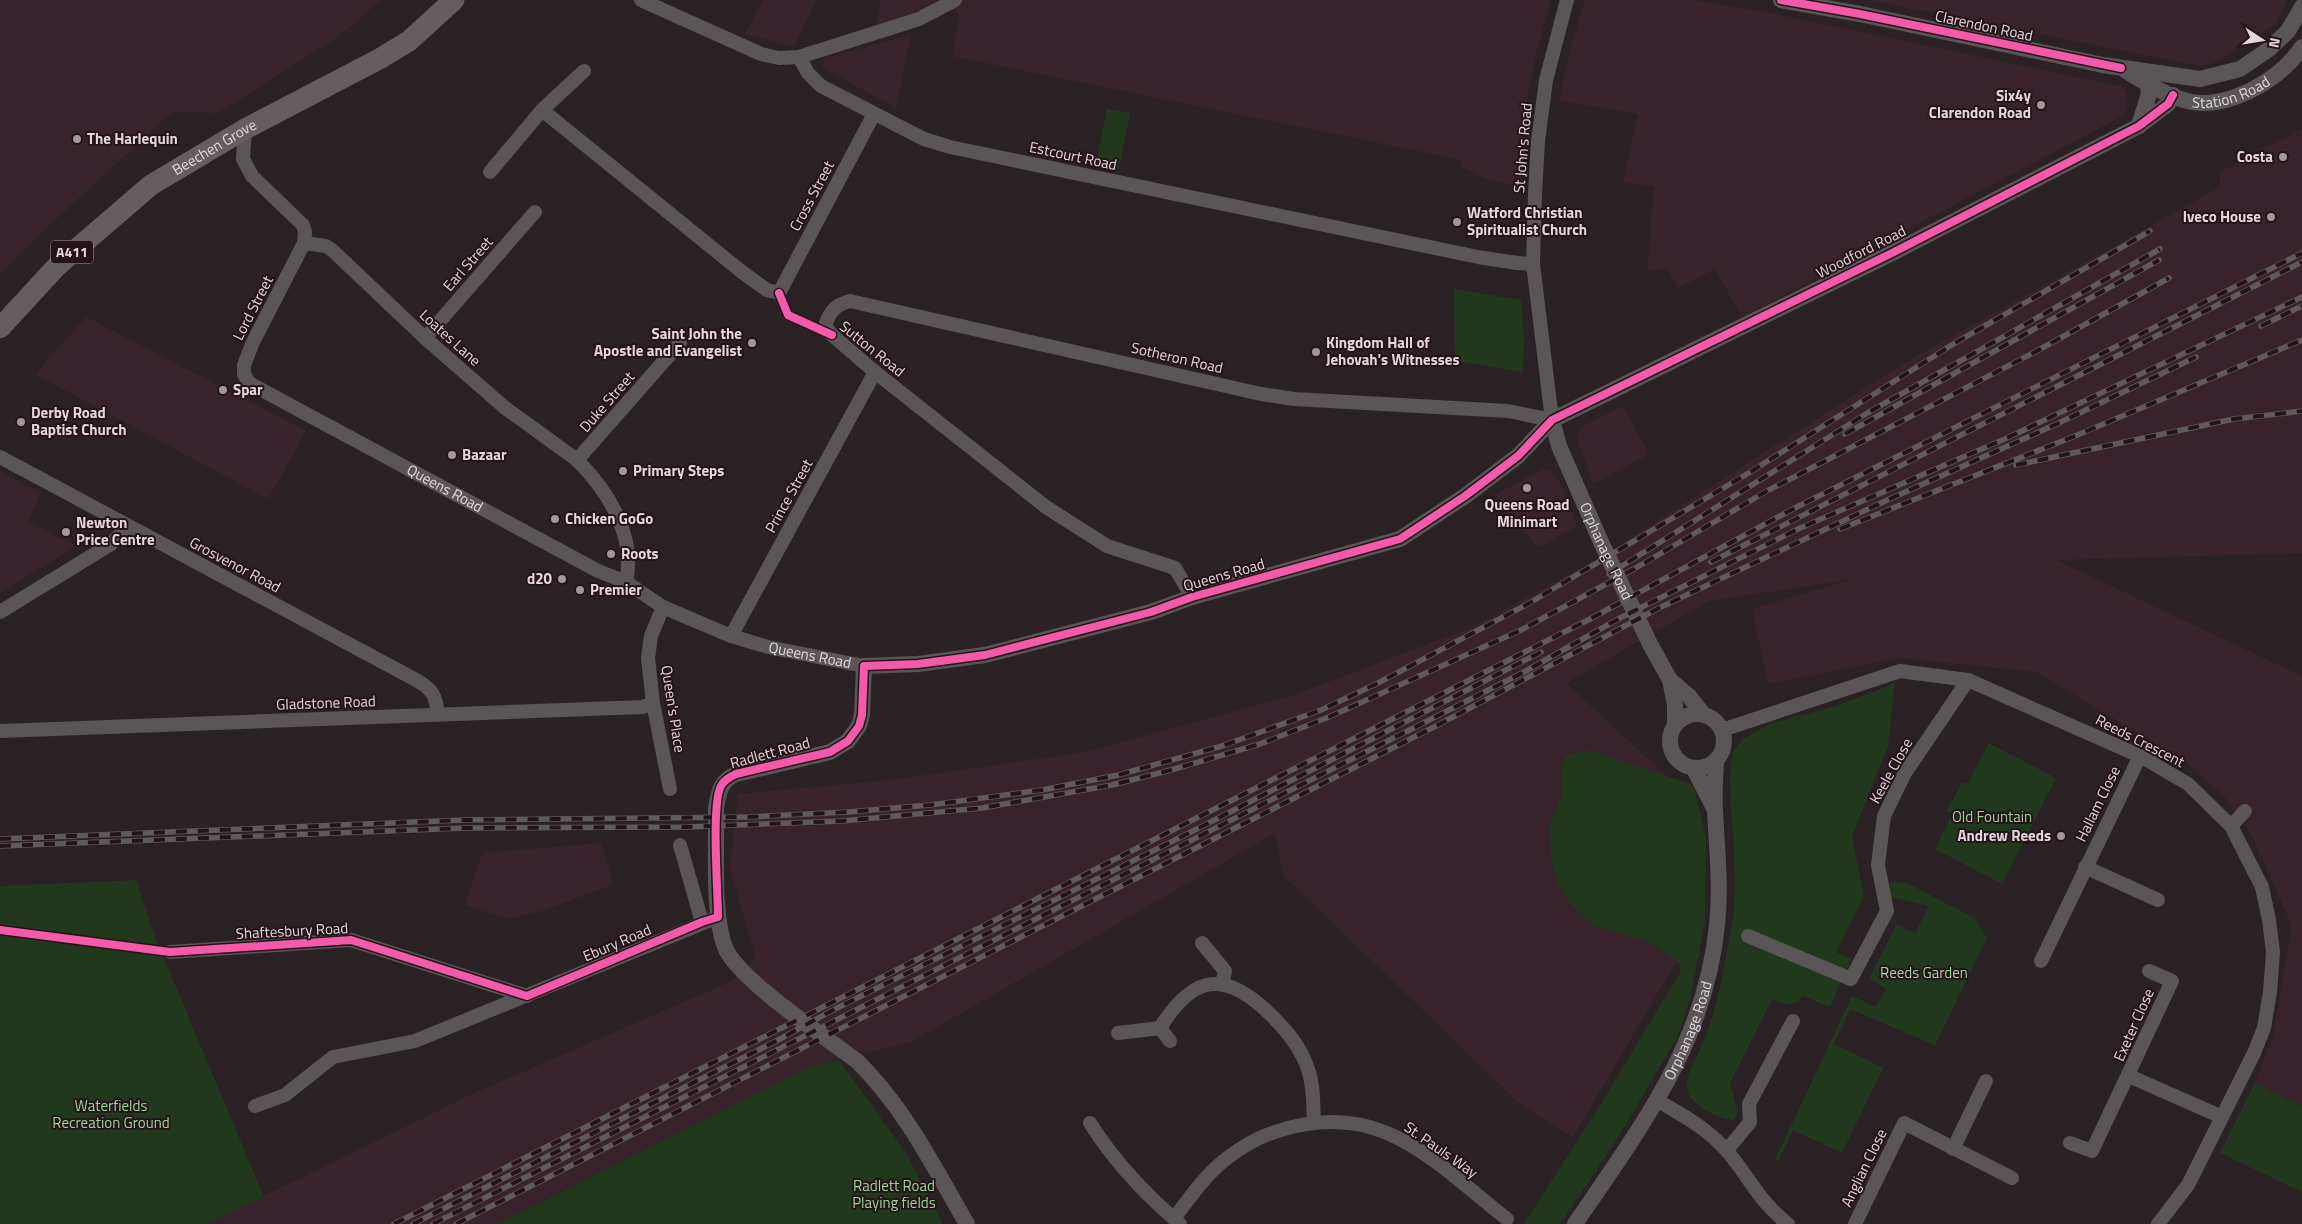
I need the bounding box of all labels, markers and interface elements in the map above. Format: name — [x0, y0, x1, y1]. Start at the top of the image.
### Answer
street label: Clarendon Road — [1933, 4, 2035, 47]
north arrow — [2237, 15, 2287, 65]
text: N — [2264, 36, 2286, 50]
street label: Station Road — [2191, 70, 2274, 114]
place label: Six4y Clarendon Road — [1929, 84, 2031, 124]
marker: Six4y Clarendon Road — [2035, 99, 2047, 111]
street label: St John's Road — [1507, 102, 1538, 194]
street label: Beechen Grove — [167, 113, 260, 181]
place label: The Harlequin — [87, 127, 178, 150]
marker: The Harlequin — [71, 133, 83, 145]
street label: Estcourt Road — [1027, 135, 1119, 176]
place label: Costa — [2237, 145, 2273, 168]
marker: Costa — [2277, 151, 2289, 163]
street label: Cross Street — [783, 156, 840, 235]
place label: Watford Christian Spiritualist Church — [1467, 201, 1587, 241]
place label: Iveco House — [2183, 205, 2261, 228]
marker: Iveco House — [2265, 211, 2277, 223]
marker: Watford Christian Spiritualist Church — [1451, 216, 1463, 228]
street label: Woodford Road — [1812, 219, 1910, 284]
street label: Earl Street — [437, 231, 499, 296]
road number: A411 — [51, 240, 93, 264]
street label: Lord Street — [226, 271, 279, 344]
street label: Loates Lane — [414, 304, 486, 372]
street label: Sutton Road — [835, 315, 910, 382]
place label: Saint John the Apostle and Evangelist — [594, 322, 743, 362]
place label: Kingdom Hall of Jehovah's Witnesses — [1326, 331, 1460, 371]
street label: Sotheron Road — [1129, 336, 1225, 379]
marker: Saint John the Apostle and Evangelist — [746, 337, 758, 349]
marker: Kingdom Hall of Jehovah's Witnesses — [1310, 346, 1322, 358]
street label: Duke Street — [574, 366, 640, 437]
place label: Spar — [233, 378, 263, 401]
marker: Spar — [217, 384, 229, 396]
place label: Derby Road Baptist Church — [31, 401, 126, 441]
marker: Derby Road Baptist Church — [15, 416, 27, 428]
place label: Bazaar — [462, 443, 507, 466]
marker: Bazaar — [446, 449, 458, 461]
street label: Prince Street — [759, 454, 819, 537]
street label: Queens Road — [403, 458, 487, 518]
place label: Primary Steps — [633, 459, 724, 482]
marker: Primary Steps — [617, 465, 629, 477]
marker: Queens Road Minimart — [1521, 482, 1533, 494]
place label: Queens Road Minimart — [1484, 493, 1570, 533]
street label: Orphanage Road — [1574, 498, 1639, 603]
place label: Chicken GoGo — [565, 507, 653, 530]
place label: Newton Price Centre — [76, 511, 155, 551]
marker: Chicken GoGo — [549, 513, 561, 525]
marker: Newton Price Centre — [60, 526, 72, 538]
street label: Grosvenor Road — [185, 531, 285, 598]
place label: Roots — [621, 542, 659, 565]
marker: Roots — [605, 548, 617, 560]
street label: Queens Road — [1180, 552, 1267, 597]
place label: d20 — [527, 567, 553, 590]
marker: d20 — [556, 573, 568, 585]
place label: Premier — [590, 578, 642, 601]
marker: Premier — [574, 584, 586, 596]
street label: Queens Road — [767, 635, 853, 674]
street label: Queen's Place — [655, 664, 692, 754]
street label: Gladstone Road — [276, 689, 376, 716]
street label: Reeds Crescent — [2092, 708, 2190, 773]
street label: Radlett Road — [727, 731, 812, 774]
street label: Keele Close — [1863, 734, 1918, 808]
street label: Hallam Close — [2069, 762, 2126, 846]
park label: Old Fountain — [1952, 805, 2032, 828]
place label: Andrew Reeds — [1958, 824, 2051, 847]
marker: Andrew Reeds — [2055, 830, 2067, 842]
street label: Shaftesbury Road — [235, 916, 349, 945]
street label: Ebury Road — [579, 918, 655, 967]
park label: Reeds Garden — [1880, 961, 1968, 984]
street label: Orphanage Road — [1658, 978, 1718, 1084]
street label: Exeter Close — [2107, 985, 2160, 1065]
park label: Waterfields Recreation Ground — [52, 1094, 170, 1134]
street label: St. Pauls Way — [1400, 1116, 1483, 1184]
street label: Anglian Close — [1835, 1125, 1892, 1211]
park label: Radlett Road Playing fields — [852, 1174, 936, 1214]

